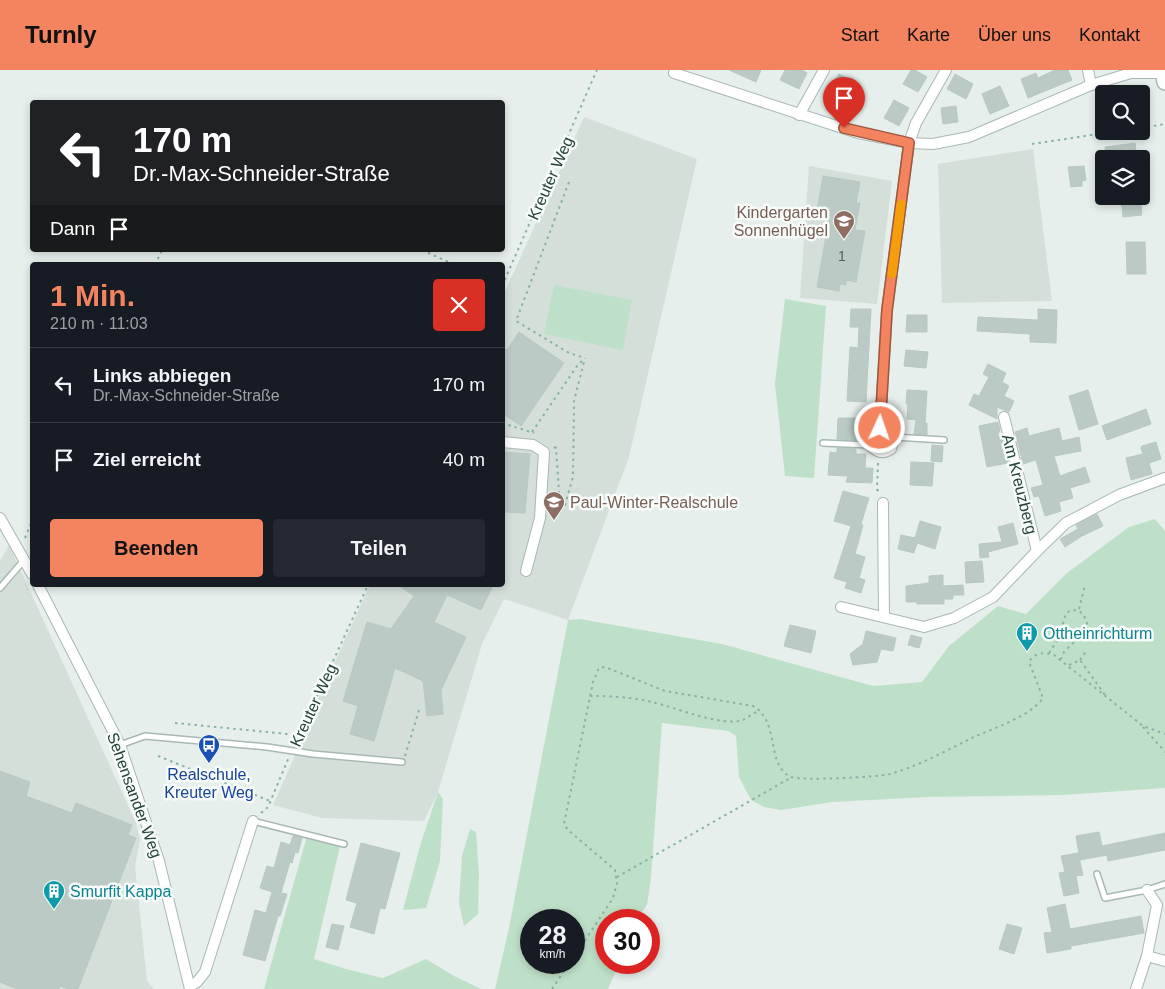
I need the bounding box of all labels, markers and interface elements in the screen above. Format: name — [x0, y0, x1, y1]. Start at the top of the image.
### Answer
text: Turnly — [25, 21, 97, 48]
text: Start — [841, 25, 879, 45]
text: Karte — [907, 25, 950, 45]
text: Über uns — [978, 25, 1051, 45]
text: Kontakt — [1079, 25, 1140, 45]
pin — [823, 77, 865, 128]
icon: arrive — [830, 84, 858, 112]
map controls — [1095, 85, 1150, 205]
button: search — [1095, 85, 1150, 140]
icon: left — [50, 120, 115, 185]
text: 170 m — [133, 120, 232, 159]
street label: Kreuter Weg — [524, 134, 576, 223]
button: layers — [1095, 150, 1150, 205]
text: Dr.-Max-Schneider-Straße — [133, 161, 390, 186]
place label: Kindergarten Sonnenhügel — [734, 204, 828, 239]
school or university icon: Kindergarten Sonnenhügel — [832, 209, 856, 240]
icon: arrive — [105, 215, 133, 243]
text: Dann — [50, 218, 95, 239]
house number: 1 — [838, 248, 846, 264]
text: 1 Min. — [50, 279, 135, 312]
button: close — [433, 279, 485, 331]
text: 210 m · 11:03 — [50, 315, 148, 332]
text: Links abbiegen — [93, 365, 231, 386]
icon: left — [50, 371, 78, 399]
text: 170 m — [432, 374, 485, 395]
text: Dr.-Max-Schneider-Straße — [93, 387, 280, 404]
position arrow — [853, 401, 905, 453]
street label: Am Kreuzberg — [999, 432, 1040, 536]
icon: arrive — [50, 446, 78, 474]
text: Ziel erreicht — [93, 449, 201, 470]
text: 40 m — [443, 449, 485, 470]
school or university icon: Paul-Winter-Realschule — [542, 490, 566, 521]
place label: Paul-Winter-Realschule — [570, 494, 738, 511]
button: Beenden — [50, 519, 263, 577]
button: Teilen — [273, 519, 485, 577]
building icon: Ottheinrichturm — [1015, 621, 1039, 652]
place label: Ottheinrichturm — [1043, 625, 1152, 642]
street label: Kreuter Weg — [287, 661, 340, 749]
street label: Sehensander Weg — [104, 730, 165, 860]
bus stop icon: Realschule, Kreuter Weg — [197, 733, 221, 764]
place label: Realschule, Kreuter Weg — [164, 766, 254, 801]
building icon: Smurfit Kappa — [42, 879, 66, 910]
place label: Smurfit Kappa — [70, 883, 171, 900]
speed limit sign: 30 — [595, 909, 660, 974]
text: 28 — [539, 921, 566, 949]
text: km/h — [539, 947, 566, 961]

